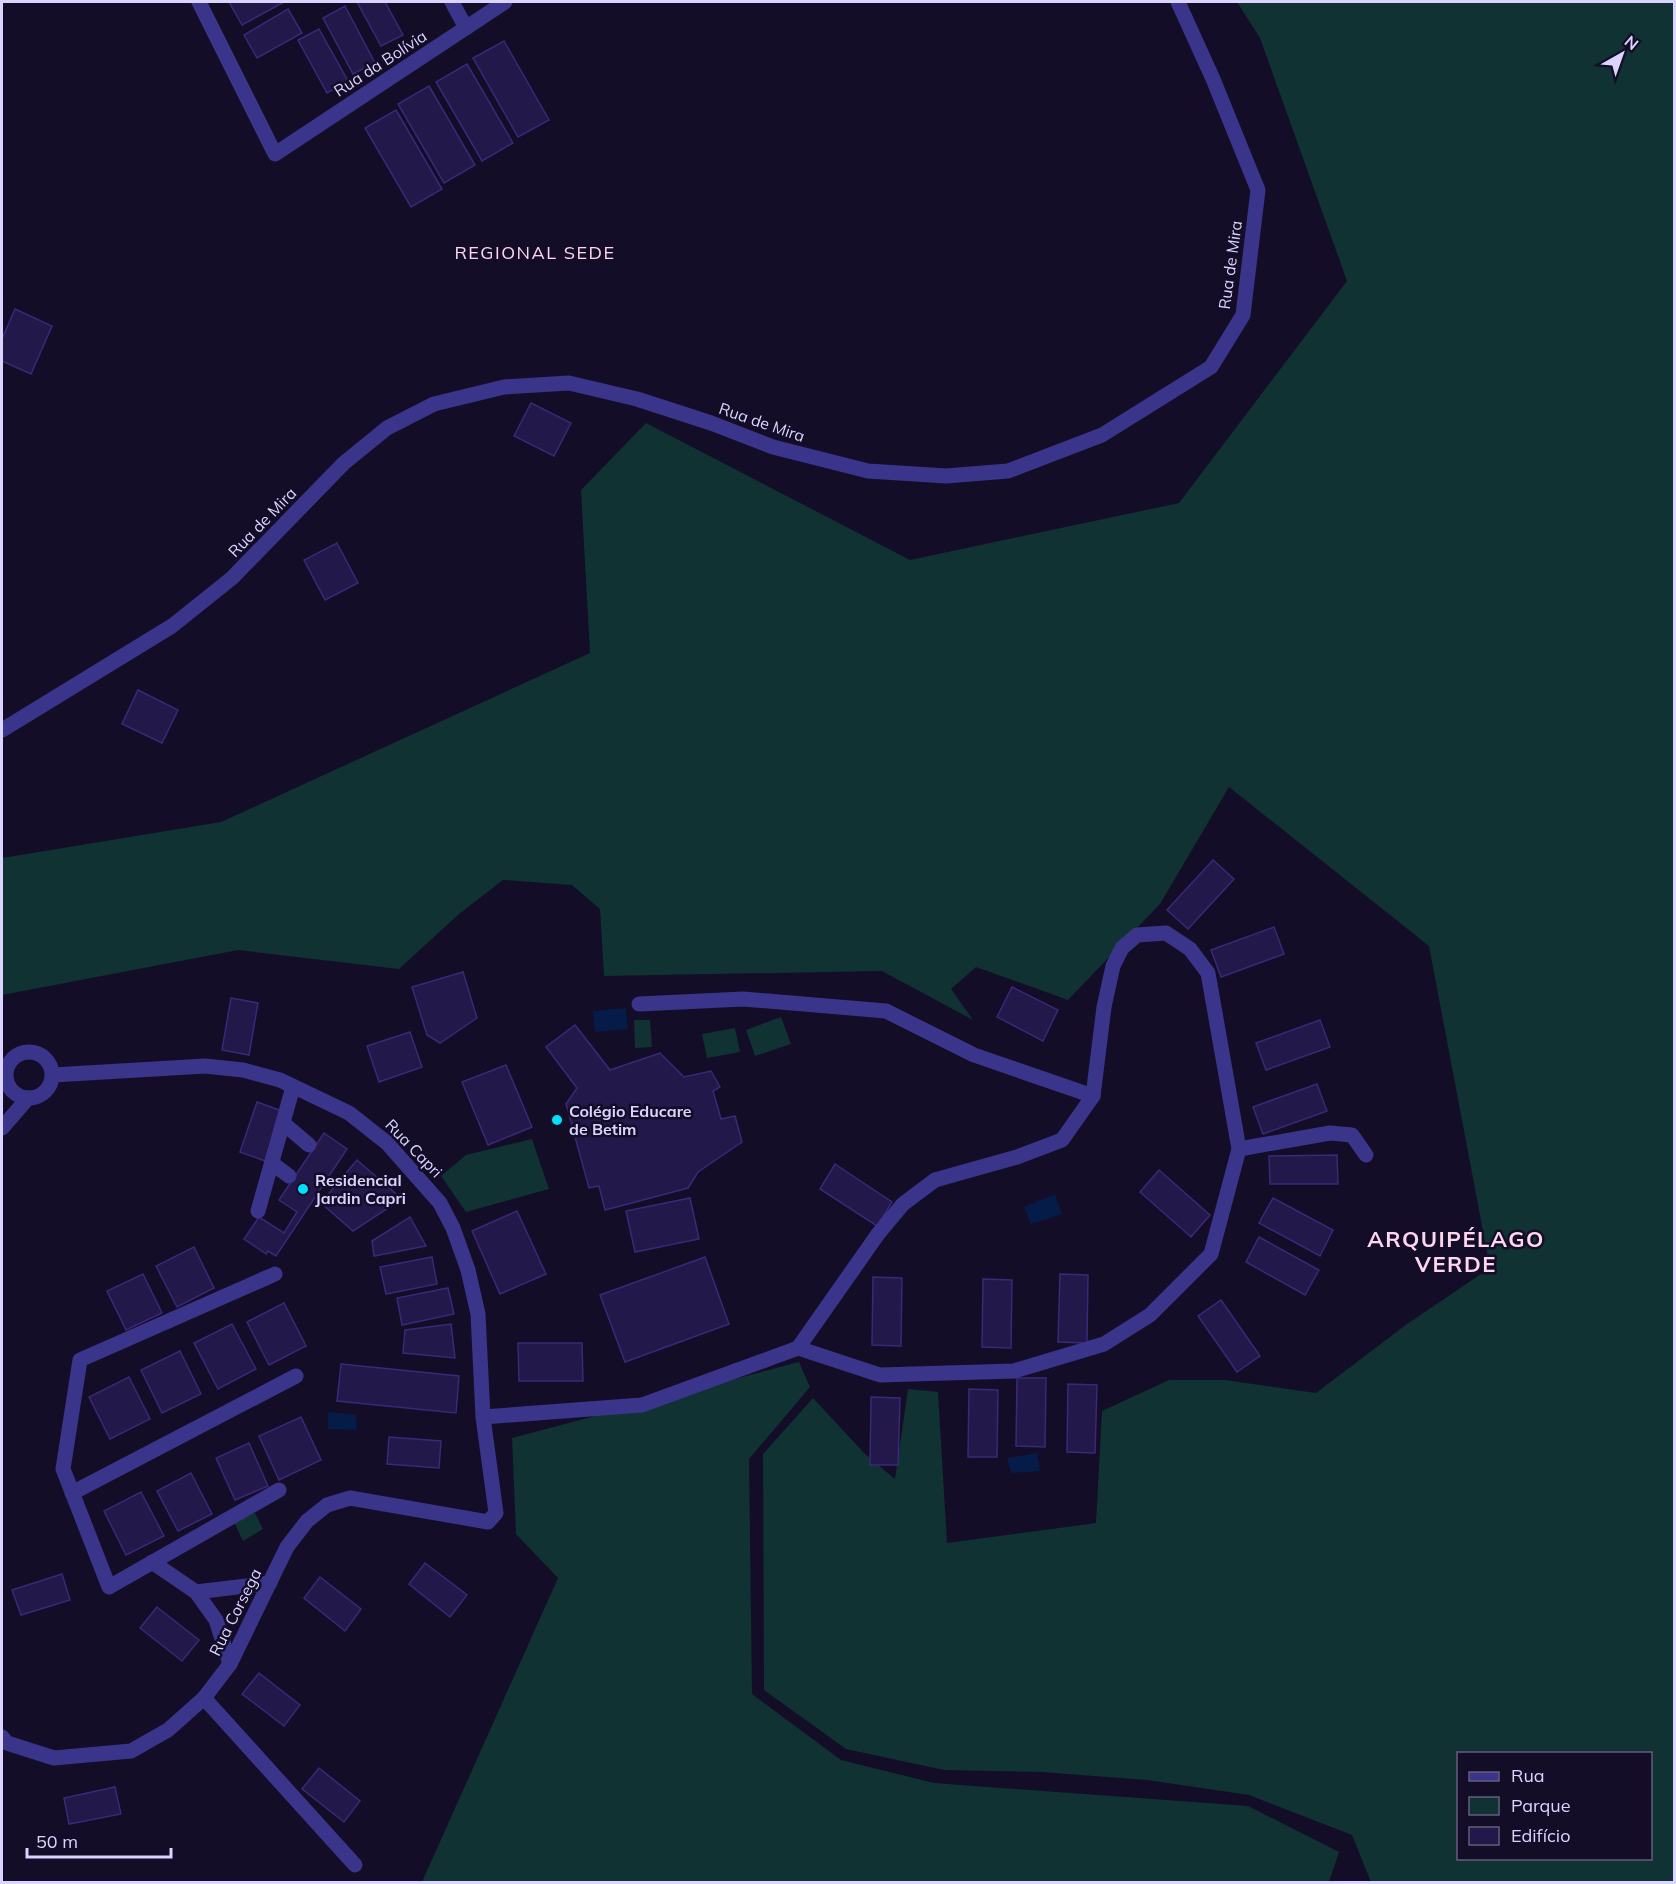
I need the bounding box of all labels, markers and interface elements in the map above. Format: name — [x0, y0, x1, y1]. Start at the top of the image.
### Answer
north arrow — [1592, 24, 1652, 84]
street label: Rua da Bolívia — [330, 25, 430, 101]
text: N — [1621, 31, 1643, 54]
street label: Rua de Mira — [1214, 219, 1246, 311]
district label: REGIONAL SEDE — [454, 241, 616, 264]
street label: Rua de Mira — [716, 398, 808, 446]
street label: Rua de Mira — [224, 483, 300, 561]
place label: Colégio Educare de Betim — [569, 1101, 692, 1139]
marker: Colégio Educare de Betim — [550, 1113, 564, 1127]
street label: Rua Capri — [381, 1115, 447, 1181]
place label: Residencial Jardin Capri — [315, 1170, 406, 1208]
marker: Residencial Jardin Capri — [296, 1182, 310, 1196]
district label: ARQUIPÉLAGO VERDE — [1367, 1225, 1545, 1278]
street label: Rua Corsega — [204, 1565, 266, 1659]
legend — [1457, 1752, 1652, 1860]
text: Rua — [1511, 1764, 1545, 1787]
text: Parque — [1511, 1794, 1570, 1817]
scale bar — [27, 1821, 171, 1859]
text: Edifício — [1511, 1824, 1570, 1847]
text: 50 m — [36, 1830, 78, 1853]

